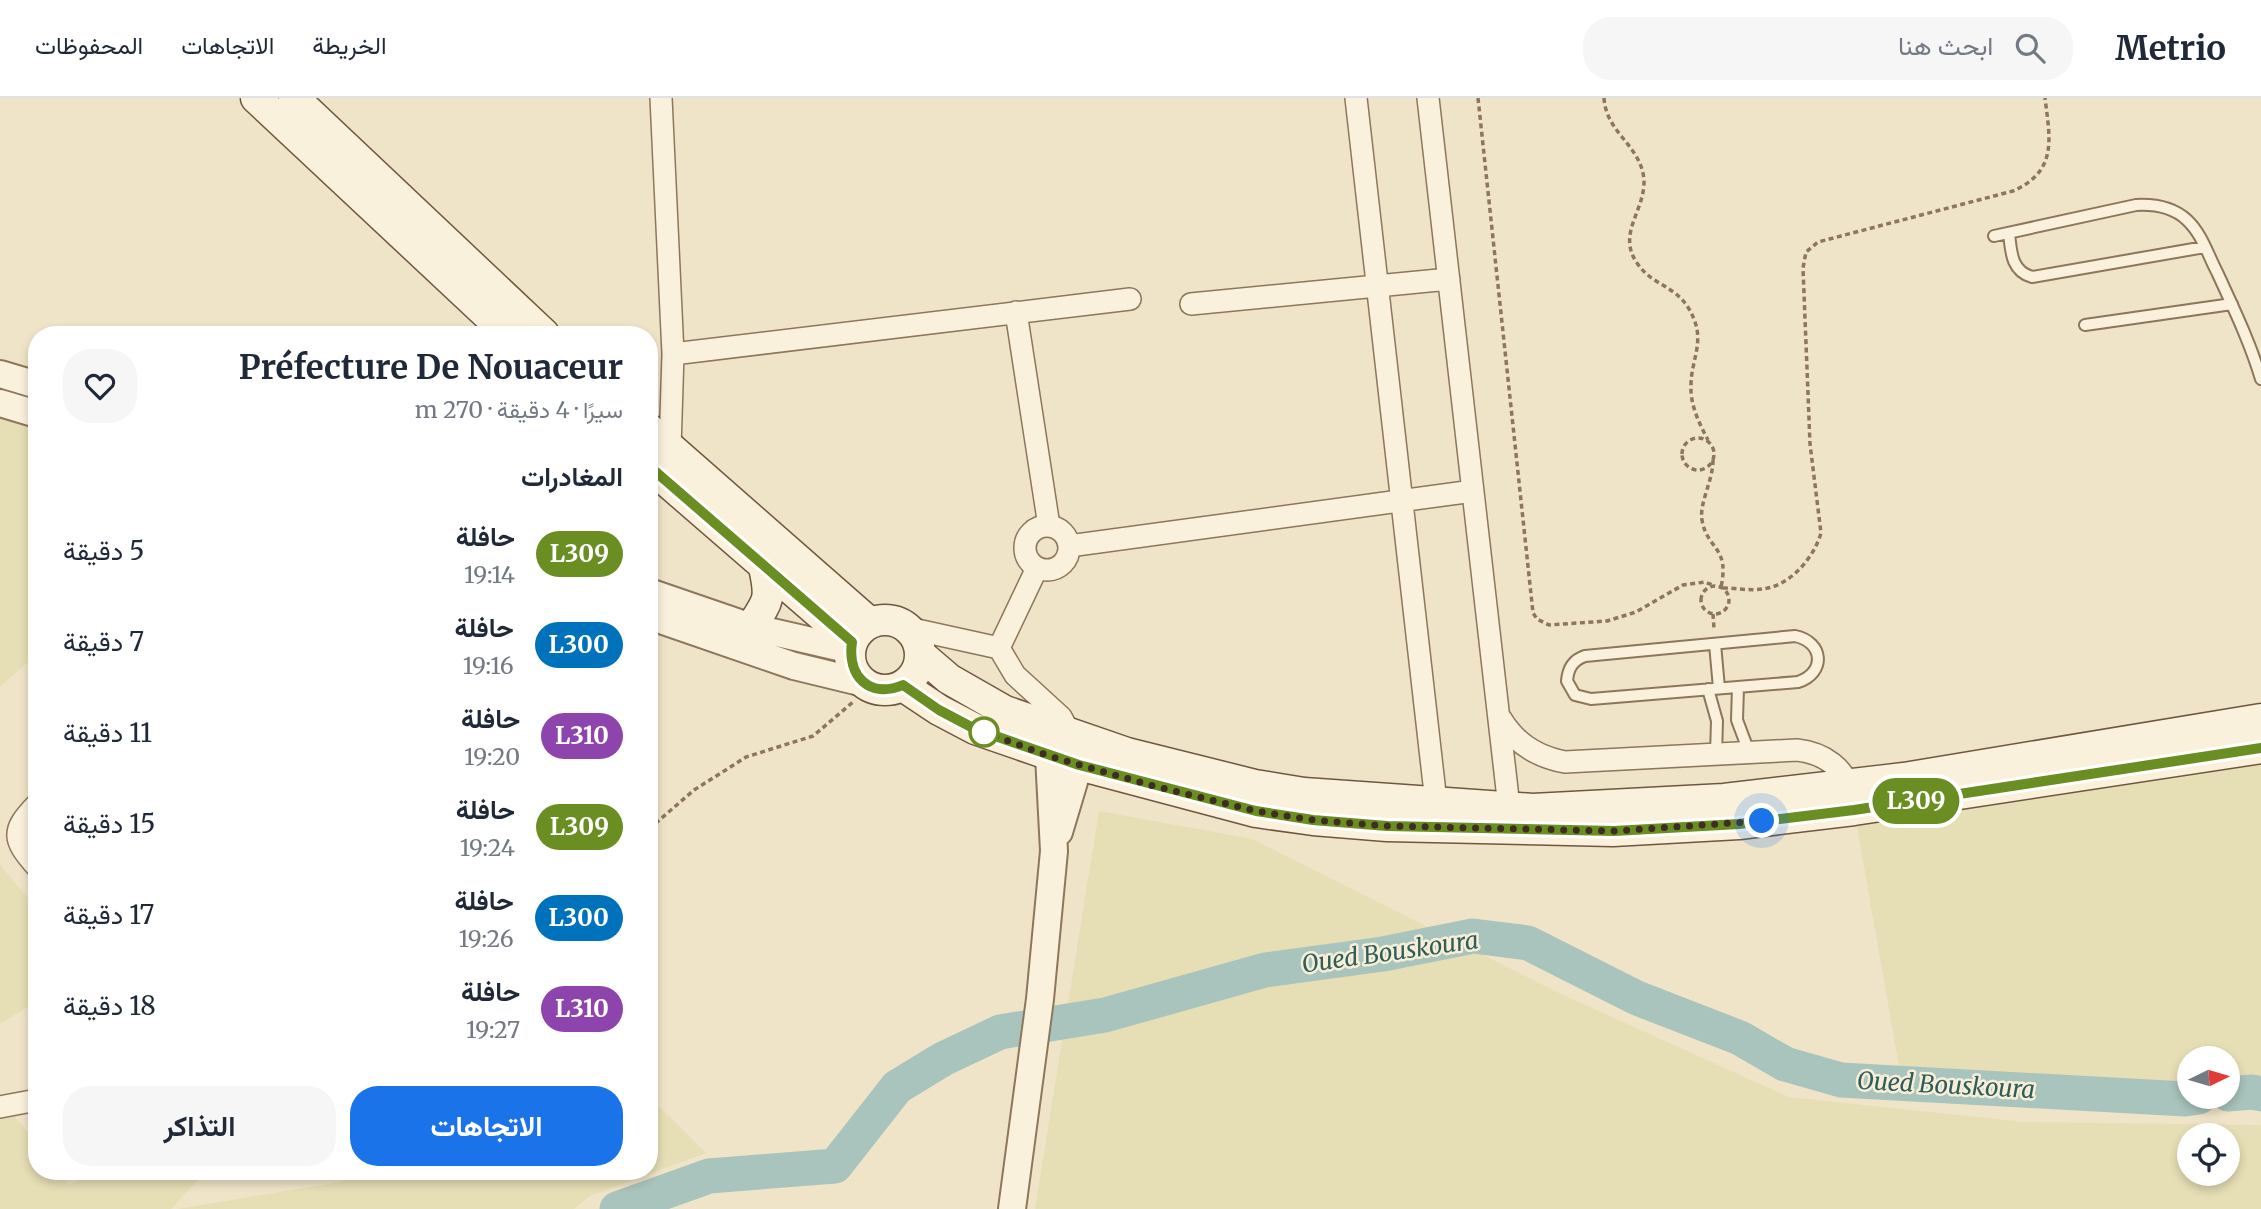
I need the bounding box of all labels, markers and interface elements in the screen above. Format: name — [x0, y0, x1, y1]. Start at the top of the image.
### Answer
search box — [1583, 17, 2073, 80]
text: Metrio — [2115, 28, 2226, 69]
text: ابحث هنا — [1898, 29, 1993, 62]
icon: search — [2011, 29, 2049, 67]
text: المحفوظات — [35, 30, 143, 61]
text: الاتجاهات — [181, 30, 274, 61]
text: الخريطة — [312, 30, 387, 61]
text: Préfecture De Nouaceur — [239, 347, 623, 388]
button: heart — [63, 349, 137, 423]
text: سيرًا · 4 دقيقة · 270 m — [415, 395, 623, 424]
text: المغادرات — [521, 460, 623, 493]
text: حافلة — [456, 520, 515, 553]
text: 5 دقيقة — [63, 534, 145, 567]
text: L309 — [550, 538, 609, 569]
text: 19:14 — [464, 560, 515, 589]
text: حافلة — [455, 611, 514, 644]
text: 7 دقيقة — [63, 625, 144, 658]
text: L300 — [549, 629, 609, 660]
text: 19:16 — [463, 651, 514, 680]
text: حافلة — [461, 702, 520, 735]
text: 11 دقيقة — [63, 716, 152, 749]
unlabelled marker — [969, 717, 999, 747]
text: L310 — [555, 720, 609, 751]
text: 19:20 — [464, 742, 520, 771]
line badge: L309 — [1867, 778, 1965, 824]
text: L309 — [1886, 785, 1946, 816]
text: حافلة — [456, 793, 515, 826]
your location — [1744, 803, 1779, 838]
text: 15 دقيقة — [63, 807, 155, 840]
text: L309 — [550, 811, 609, 842]
text: 19:24 — [460, 833, 515, 862]
text: حافلة — [455, 884, 514, 917]
text: 17 دقيقة — [63, 898, 154, 931]
text: L300 — [549, 902, 609, 933]
text: 19:26 — [459, 924, 514, 953]
water label: Oued Bouskoura — [1300, 924, 1480, 980]
text: حافلة — [461, 975, 520, 1008]
text: 18 دقيقة — [63, 989, 156, 1022]
text: L310 — [555, 993, 609, 1024]
text: 19:27 — [466, 1015, 520, 1044]
north arrow — [2177, 1046, 2240, 1110]
map controls — [2177, 1046, 2240, 1186]
water label: Oued Bouskoura — [1856, 1065, 2036, 1105]
button: التذاكر — [63, 1086, 336, 1166]
button: الاتجاهات — [350, 1086, 623, 1166]
button: locate — [2177, 1123, 2240, 1186]

